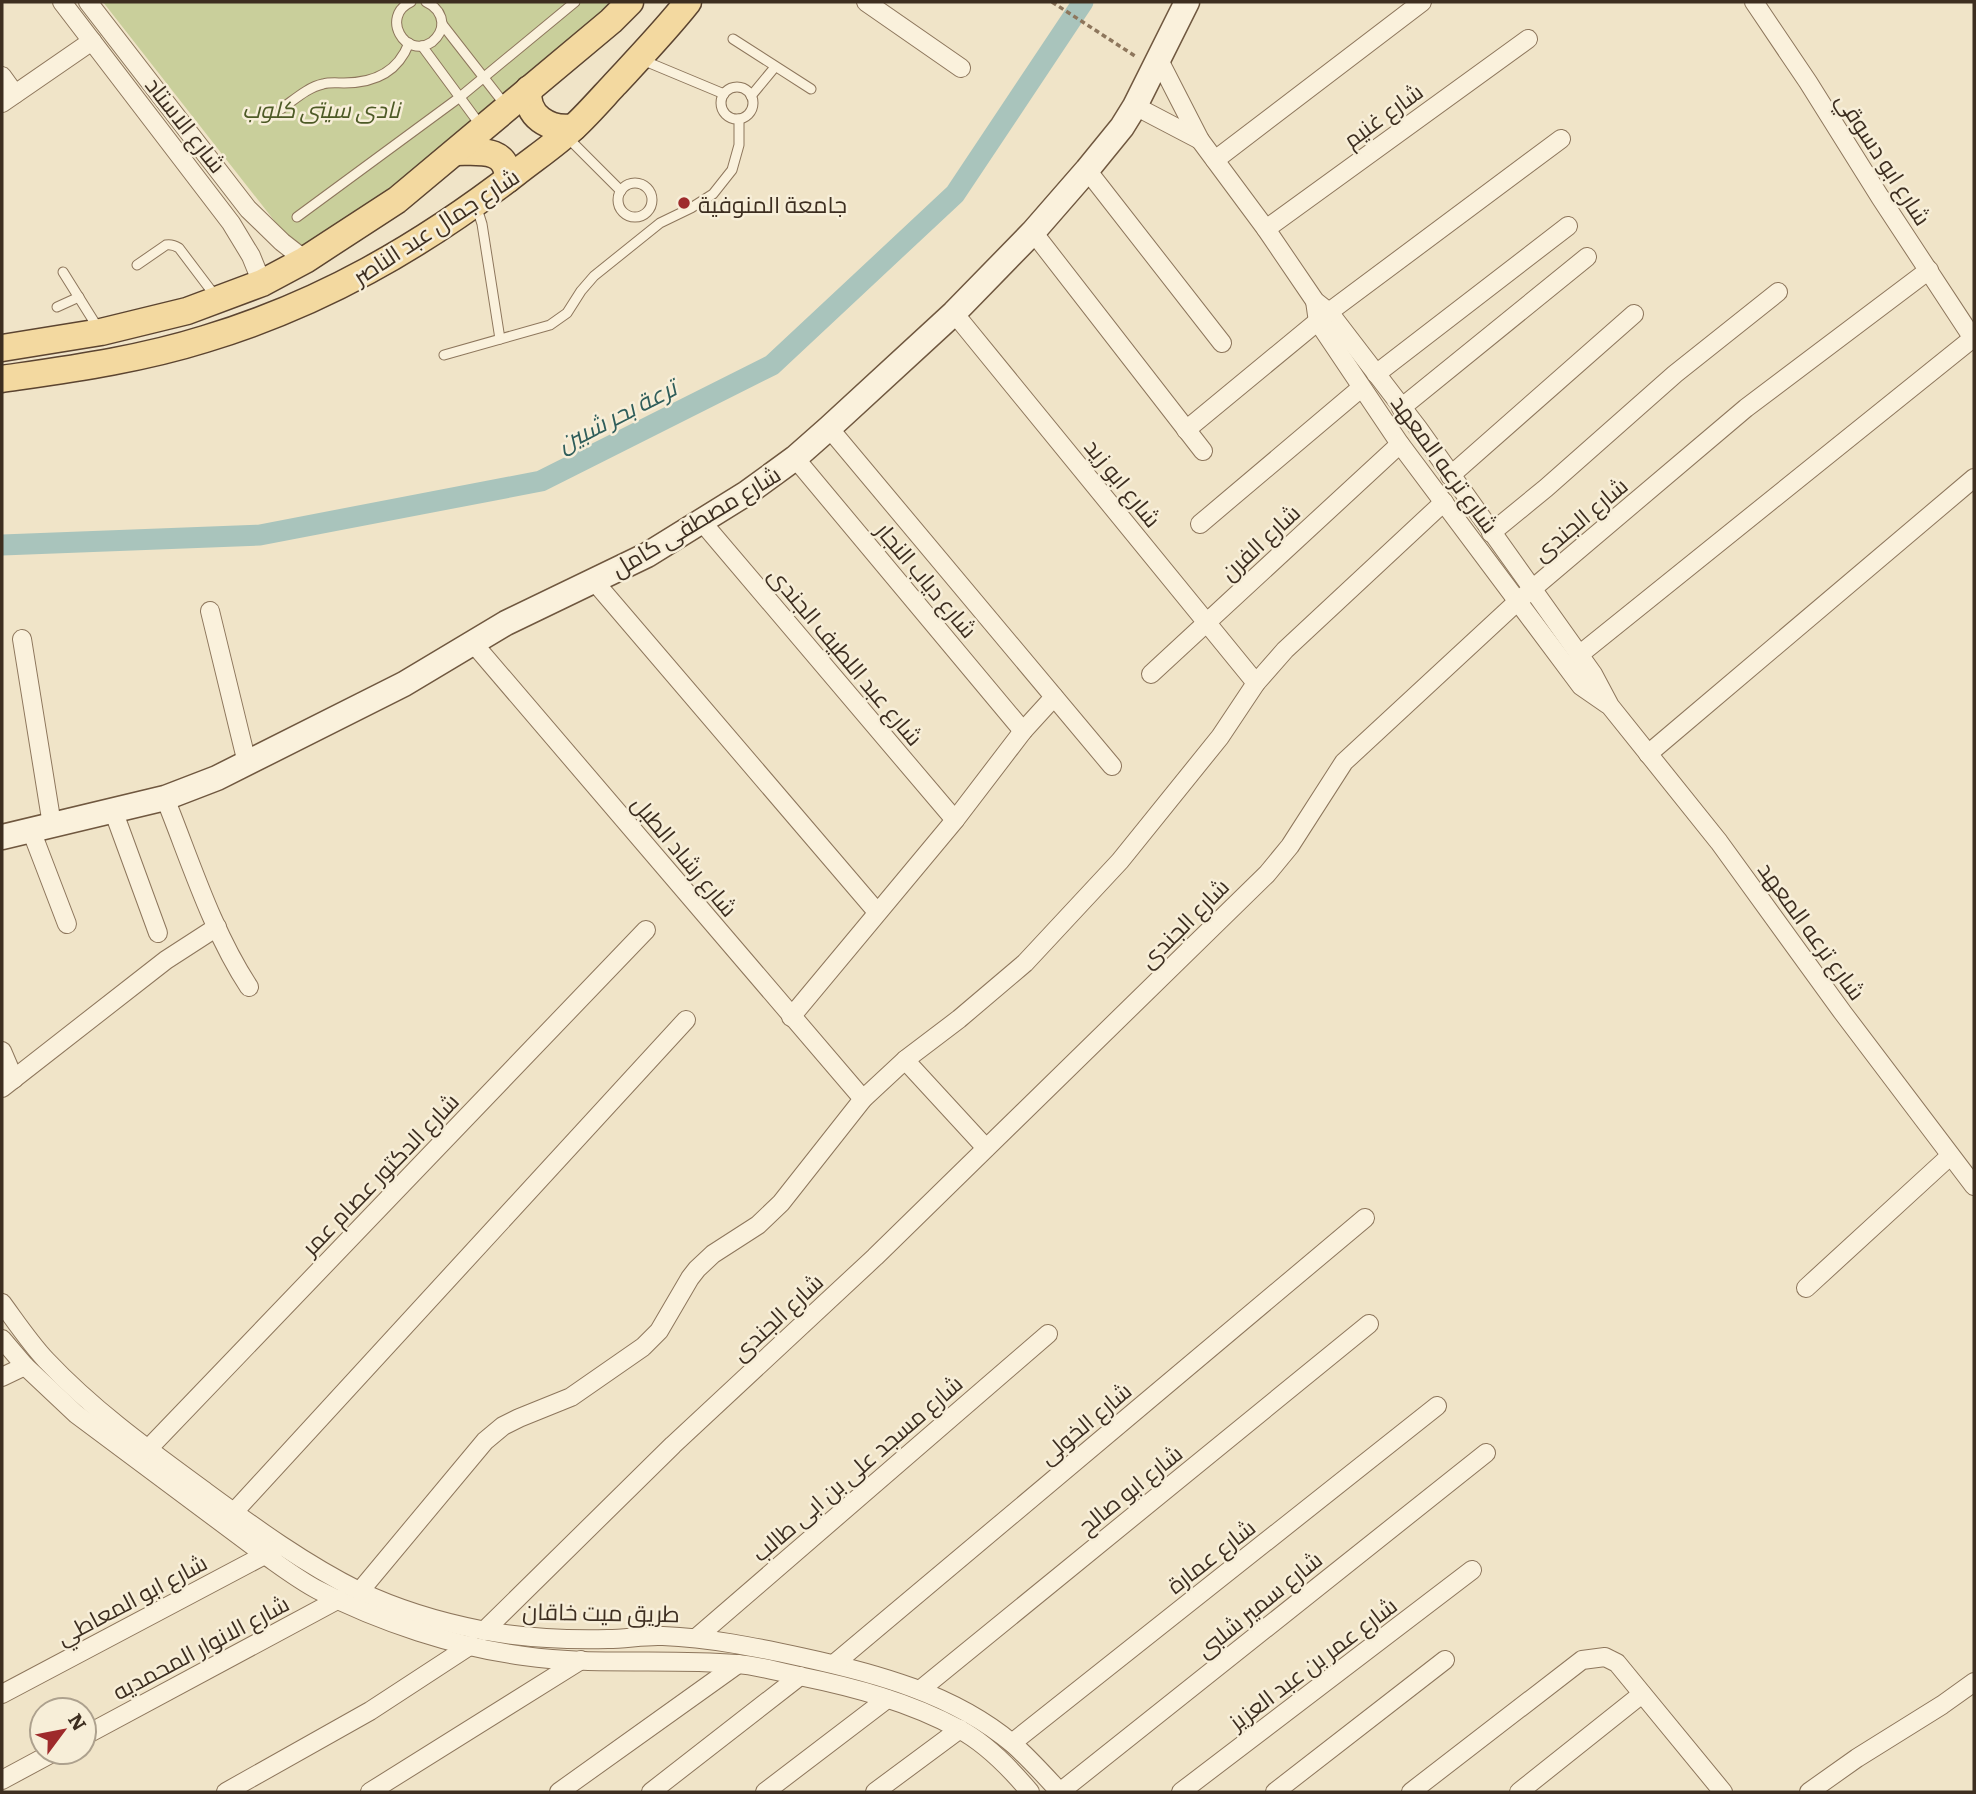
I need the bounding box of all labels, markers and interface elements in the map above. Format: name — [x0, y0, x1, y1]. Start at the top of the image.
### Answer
street label: شارع الاستاد — [138, 69, 235, 180]
street label: شارع غنيم — [1335, 73, 1430, 155]
street label: شارع ابو دسوقي — [1827, 85, 1941, 233]
park label: نادى سيتى كلوب — [242, 91, 403, 125]
street label: شارع جمال عبد الناصر — [343, 158, 526, 294]
place label: جامعة المنوفية — [698, 186, 847, 220]
marker: جامعة المنوفية — [676, 195, 692, 211]
water label: ترعة بحر شبين — [550, 367, 686, 459]
street label: شارع ترعه المعهد — [1383, 387, 1508, 540]
street label: شارع ابو زيد — [1077, 430, 1170, 534]
street label: شارع مصطفى كامل — [604, 456, 787, 585]
street label: شارع الجندى — [1524, 468, 1635, 569]
street label: شارع الفرن — [1211, 495, 1307, 588]
street label: شارع دياب النجار — [867, 512, 987, 645]
street label: شارع عبد اللطيف الجندى — [761, 558, 932, 753]
street label: شارع رشاد الطبل — [624, 787, 747, 924]
street label: شارع ترعه المعهد — [1750, 854, 1875, 1007]
street label: شارع الجندى — [1130, 869, 1236, 975]
street label: شارع الدكتور عصام عمر — [291, 1084, 466, 1264]
street label: شارع الجندى — [722, 1264, 830, 1368]
street label: شارع مسجد على بن ابى طالب — [743, 1366, 970, 1569]
street label: شارع الخولى — [1030, 1373, 1139, 1472]
street label: شارع ابو صالح — [1069, 1435, 1189, 1542]
street label: شارع عمارة — [1158, 1509, 1262, 1601]
street label: شارع سمير شلبى — [1188, 1541, 1329, 1665]
street label: شارع ابو المعاطي — [50, 1544, 214, 1655]
street label: شارع الانوار المحمديه — [106, 1585, 295, 1708]
street label: شارع عمر بن عبد العزيز — [1219, 1587, 1404, 1739]
street label: طريق ميت خاقان — [522, 1593, 680, 1629]
north arrow — [28, 1696, 98, 1766]
text: N — [62, 1707, 94, 1736]

